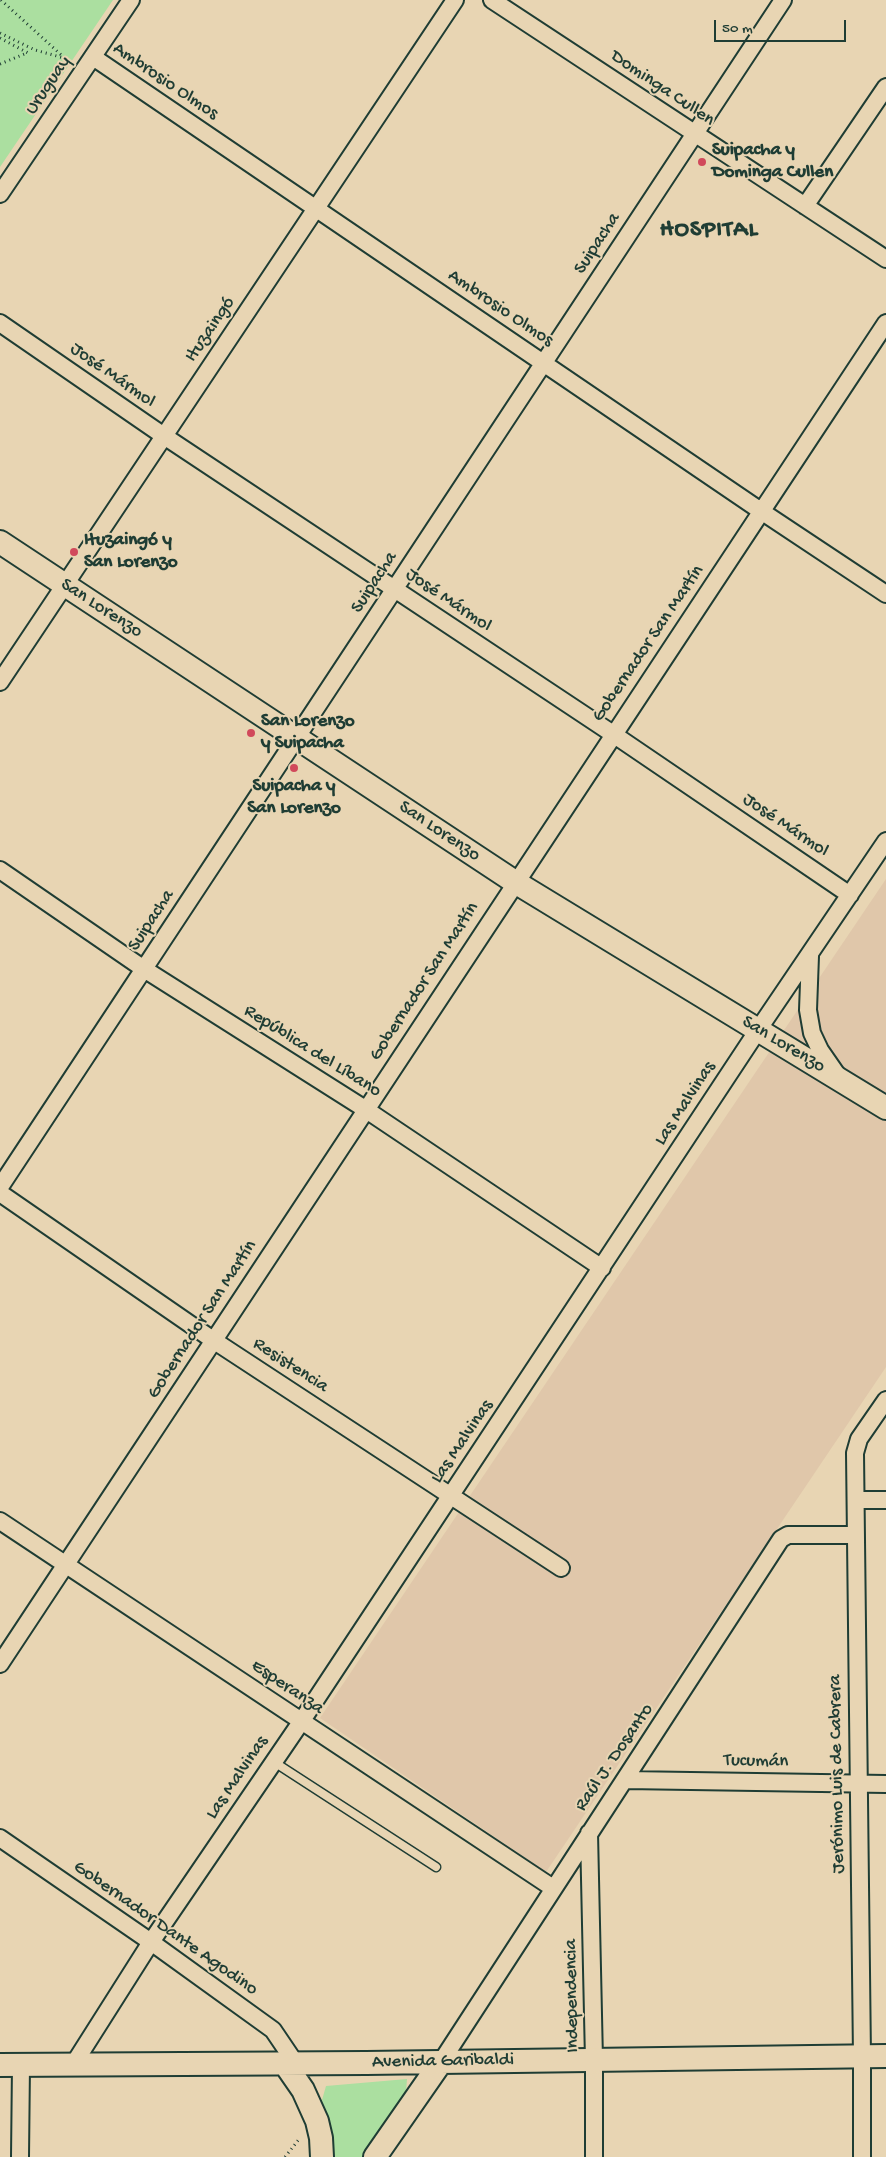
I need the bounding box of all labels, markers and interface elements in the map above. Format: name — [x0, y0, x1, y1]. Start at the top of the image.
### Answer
scale bar — [716, 10, 848, 42]
text: 50 m — [722, 20, 753, 38]
street label: Ambrosio Olmos — [108, 38, 222, 126]
street label: Dominga Cullen — [605, 46, 719, 132]
street label: Uruguay — [21, 52, 77, 120]
place label: Suipacha y Dominga Cullen — [712, 140, 833, 184]
marker: Suipacha y Dominga Cullen — [696, 156, 708, 168]
street label: Suipacha — [570, 209, 626, 279]
district label: HOSPITAL — [659, 217, 759, 245]
street label: Ambrosio Olmos — [443, 265, 557, 353]
street label: Ituzaingó — [181, 293, 241, 367]
street label: José Mármol — [65, 338, 159, 414]
place label: Ituzaingó y San Lorenzo — [84, 530, 178, 574]
marker: Ituzaingó y San Lorenzo — [68, 546, 80, 558]
street label: Suipacha — [347, 548, 403, 618]
street label: Gobernador San Martín — [588, 561, 710, 727]
street label: José Mármol — [400, 564, 496, 638]
street label: San Lorenzo — [56, 574, 146, 644]
place label: San Lorenzo y Suipacha — [261, 711, 355, 755]
marker: San Lorenzo y Suipacha — [245, 727, 257, 739]
marker: Suipacha y San Lorenzo — [288, 762, 300, 774]
place label: Suipacha y San Lorenzo — [247, 776, 341, 820]
street label: José Mármol — [737, 789, 833, 863]
street label: San Lorenzo — [394, 796, 484, 868]
street label: Suipacha — [124, 886, 180, 956]
street label: Gobernador San Martín — [365, 898, 485, 1066]
street label: República del Líbano — [239, 1000, 385, 1104]
street label: San Lorenzo — [737, 1011, 829, 1079]
street label: Las Malvinas — [650, 1058, 722, 1150]
street label: Gobernador San Martín — [143, 1236, 263, 1404]
street label: Resistencia — [248, 1333, 332, 1399]
street label: Las Malvinas — [427, 1396, 499, 1488]
street label: Esperanza — [246, 1655, 328, 1721]
street label: Jerónimo Luis de Cabrera — [825, 1674, 851, 1874]
street label: Raúl J. Dosanto — [571, 1700, 659, 1816]
street label: Las Malvinas — [202, 1732, 274, 1824]
street label: Tucumán — [723, 1750, 789, 1774]
street label: Gobernador Dante Agodino — [68, 1856, 262, 2002]
street label: Independencia — [561, 1939, 585, 2053]
street label: Avenida Garibaldi — [372, 2049, 514, 2075]

